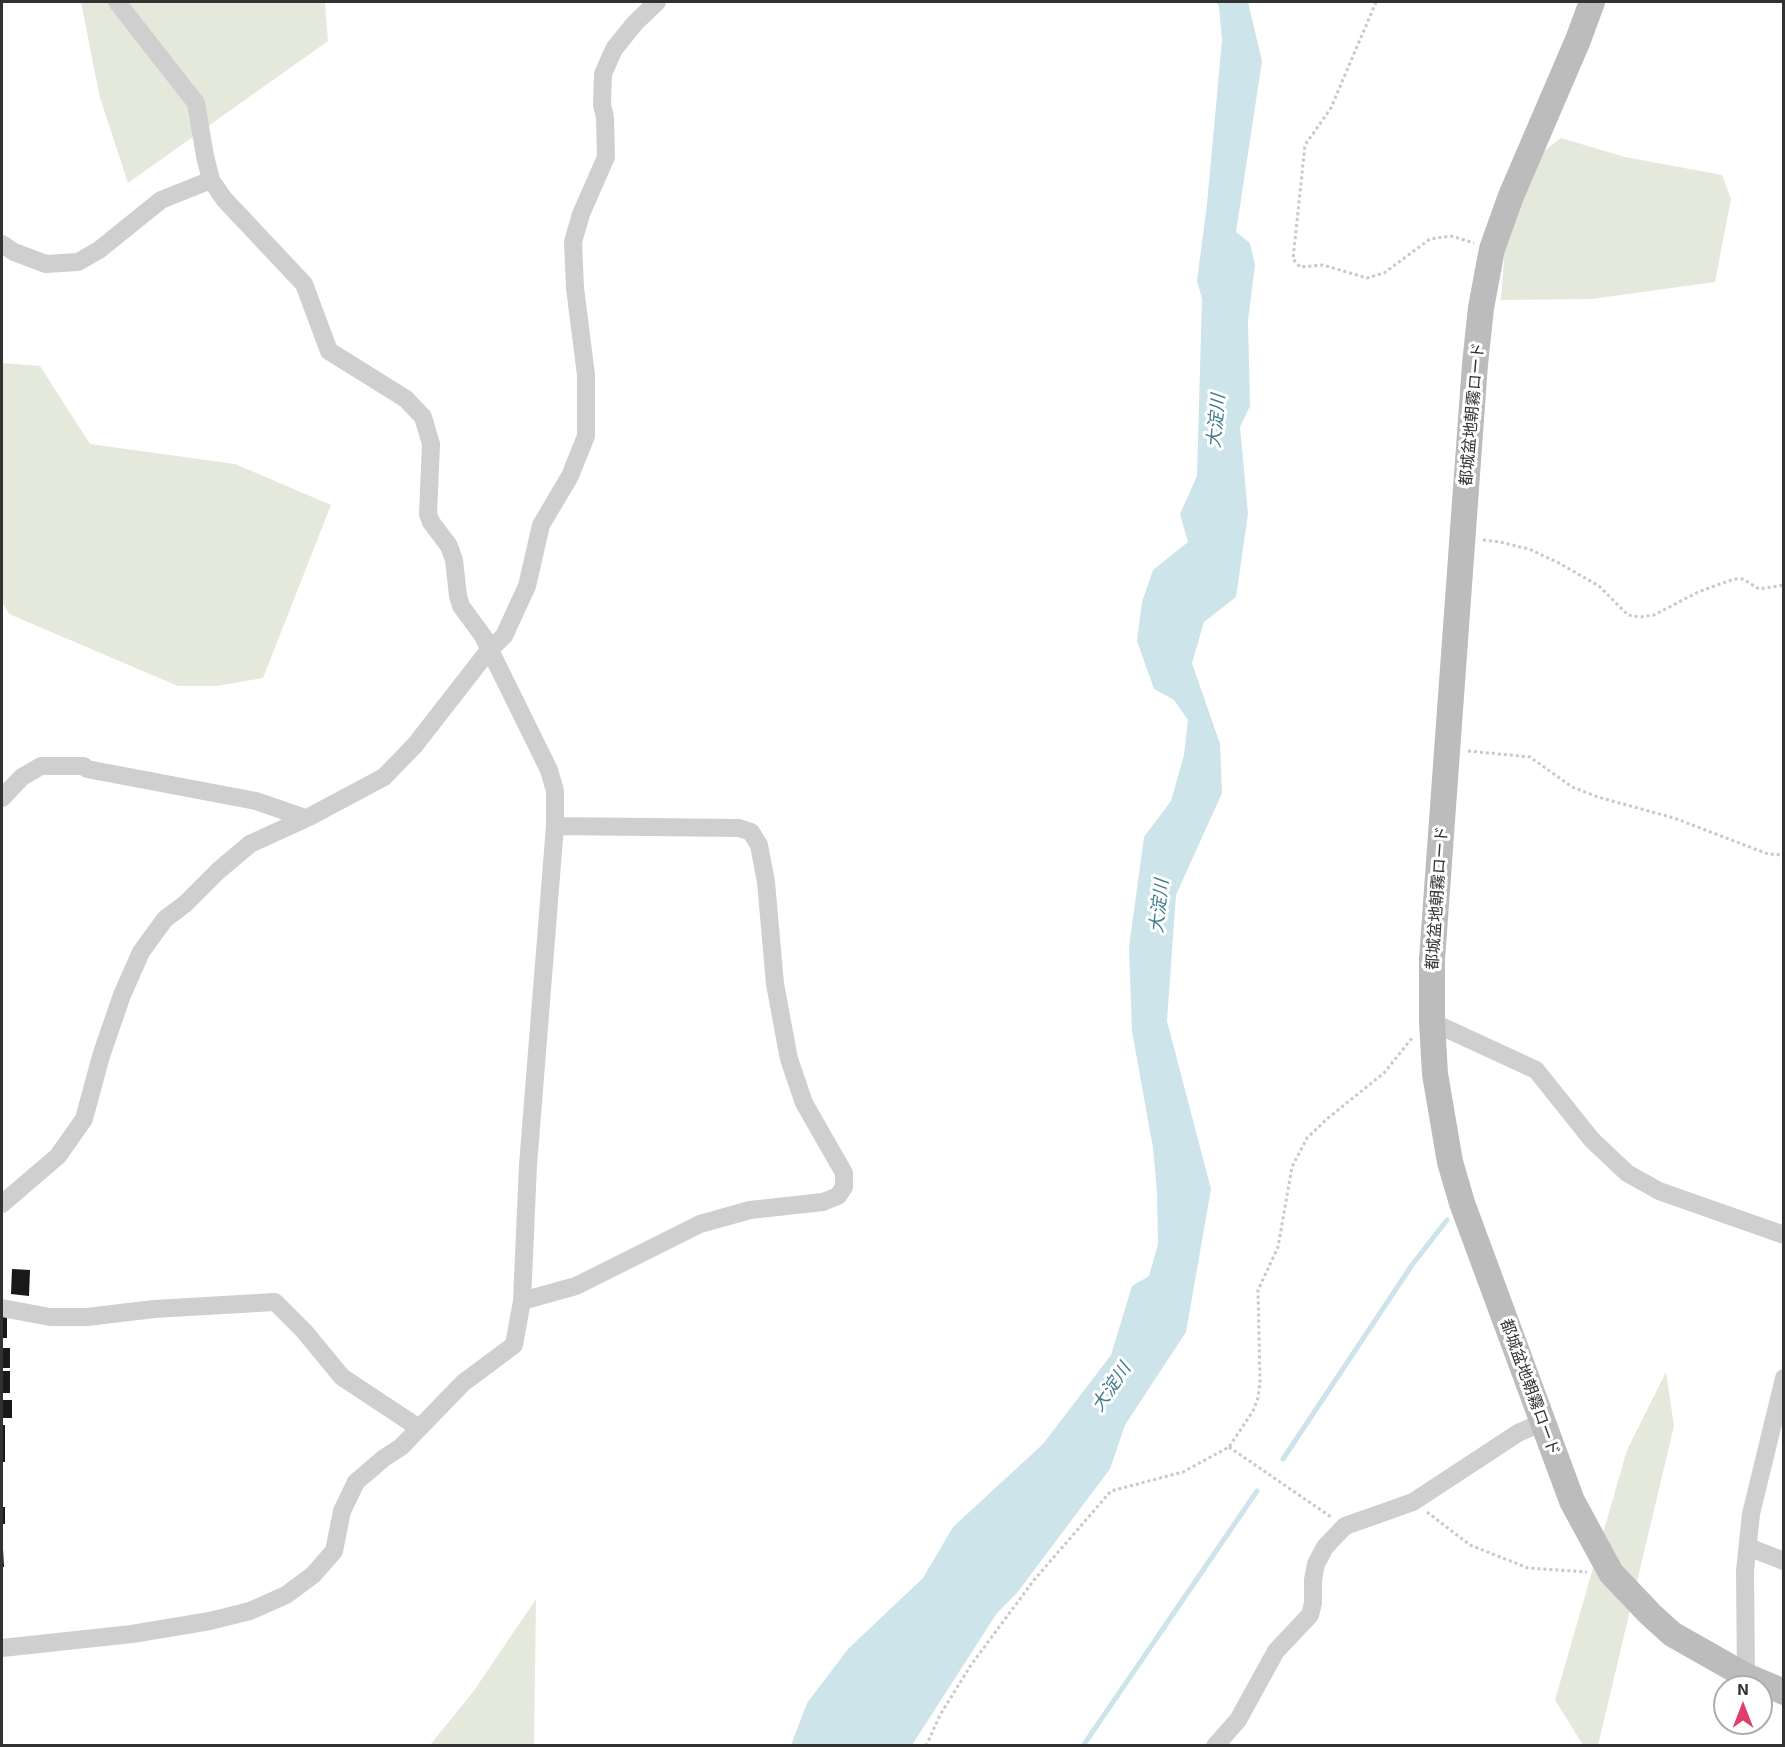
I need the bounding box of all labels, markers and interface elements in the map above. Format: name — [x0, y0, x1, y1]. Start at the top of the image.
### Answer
street label: 都城盆地朝霧ロード — [1456, 341, 1488, 487]
water label: 大淀川 — [1203, 393, 1229, 449]
street label: 都城盆地朝霧ロード — [1422, 826, 1452, 970]
water label: 大淀川 — [1145, 878, 1173, 934]
street label: 都城盆地朝霧ロード — [1496, 1316, 1564, 1458]
water label: 大淀川 — [1087, 1359, 1135, 1415]
north arrow — [1713, 1675, 1773, 1735]
text: N — [1737, 1679, 1749, 1698]

